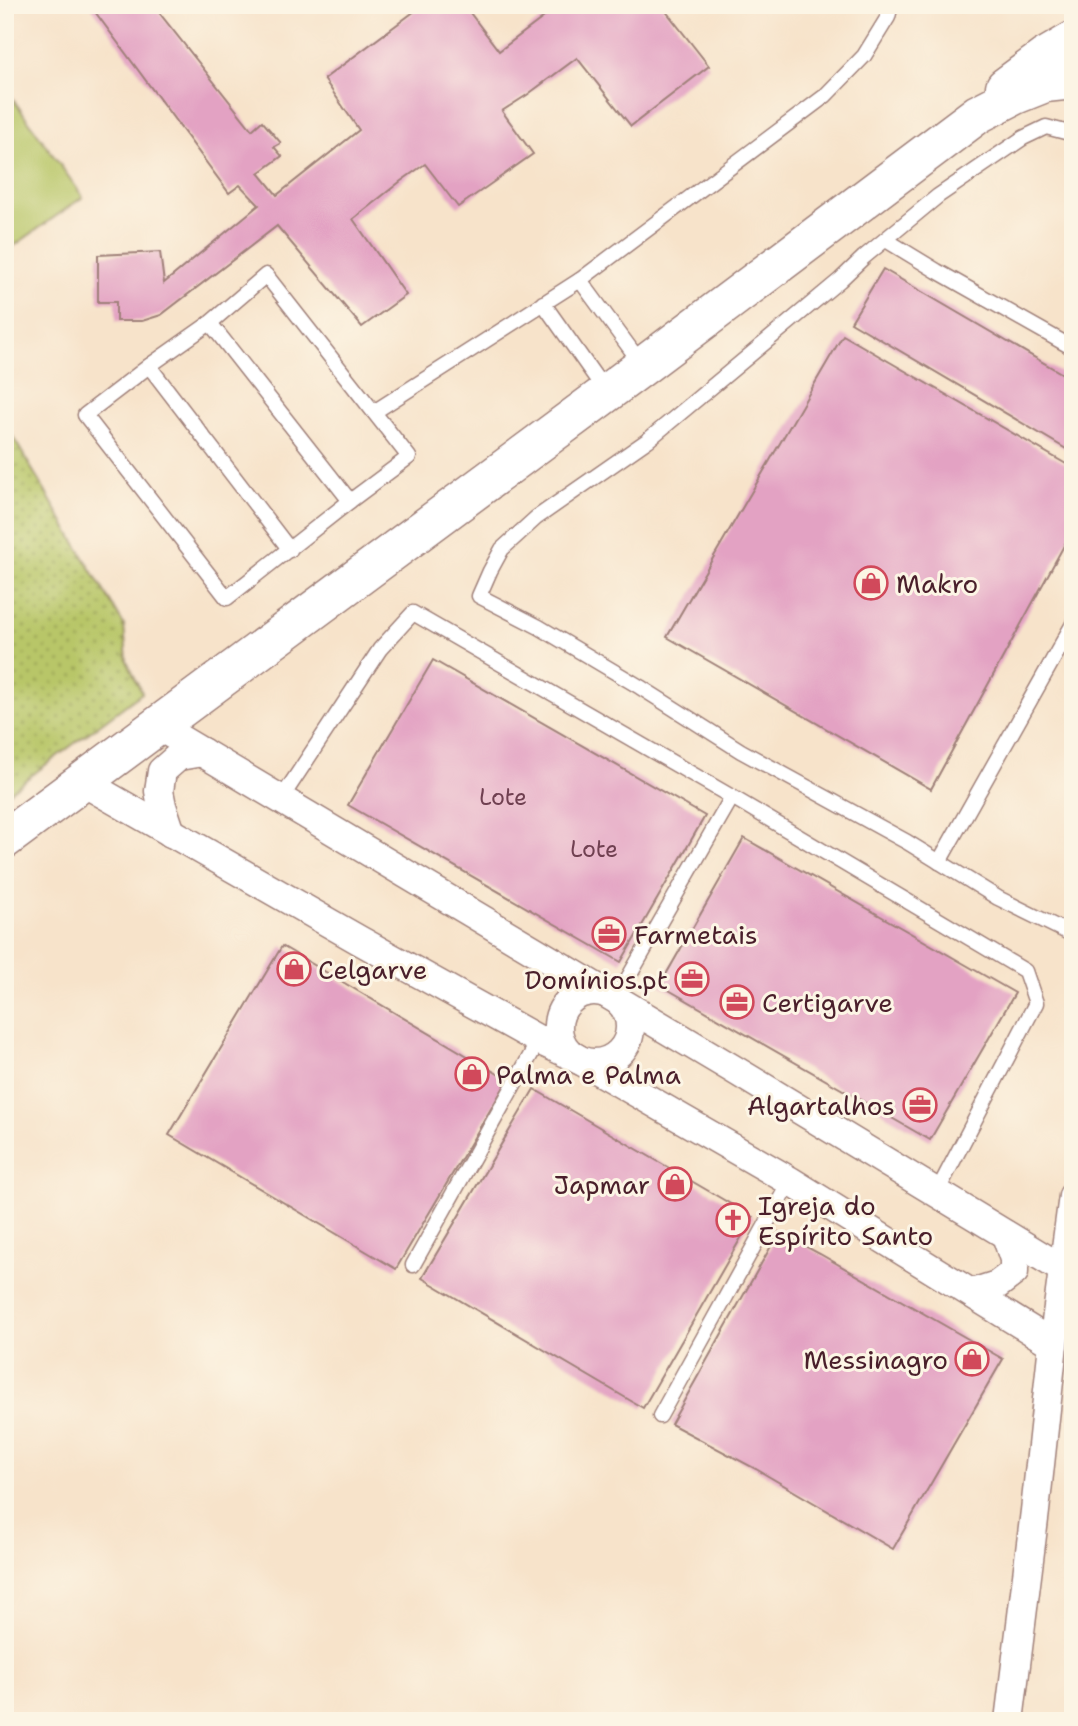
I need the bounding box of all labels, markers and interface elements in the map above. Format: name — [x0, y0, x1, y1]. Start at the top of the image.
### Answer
shop icon: Makro — [852, 564, 890, 602]
place label: Makro — [896, 566, 978, 601]
house number: Lote — [479, 782, 527, 812]
house number: Lote — [570, 834, 618, 864]
office icon: Farmetais — [590, 915, 628, 953]
place label: Farmetais — [634, 917, 758, 952]
shop icon: Celgarve — [275, 950, 313, 988]
place label: Celgarve — [318, 952, 427, 987]
office icon: Domínios.pt — [673, 960, 711, 998]
place label: Domínios.pt — [524, 962, 668, 997]
office icon: Certigarve — [718, 983, 756, 1021]
place label: Certigarve — [762, 985, 893, 1020]
shop icon: Palma e Palma — [453, 1055, 491, 1093]
place label: Palma e Palma — [496, 1057, 681, 1092]
office icon: Algartalhos — [901, 1086, 939, 1124]
place label: Algartalhos — [747, 1088, 895, 1123]
shop icon: Japmar — [656, 1165, 694, 1203]
place label: Japmar — [554, 1167, 650, 1202]
place label: Igreja do Espírito Santo — [758, 1188, 933, 1253]
church icon: Igreja do Espírito Santo — [714, 1201, 752, 1239]
shop icon: Messinagro — [953, 1340, 991, 1378]
place label: Messinagro — [803, 1342, 948, 1377]

